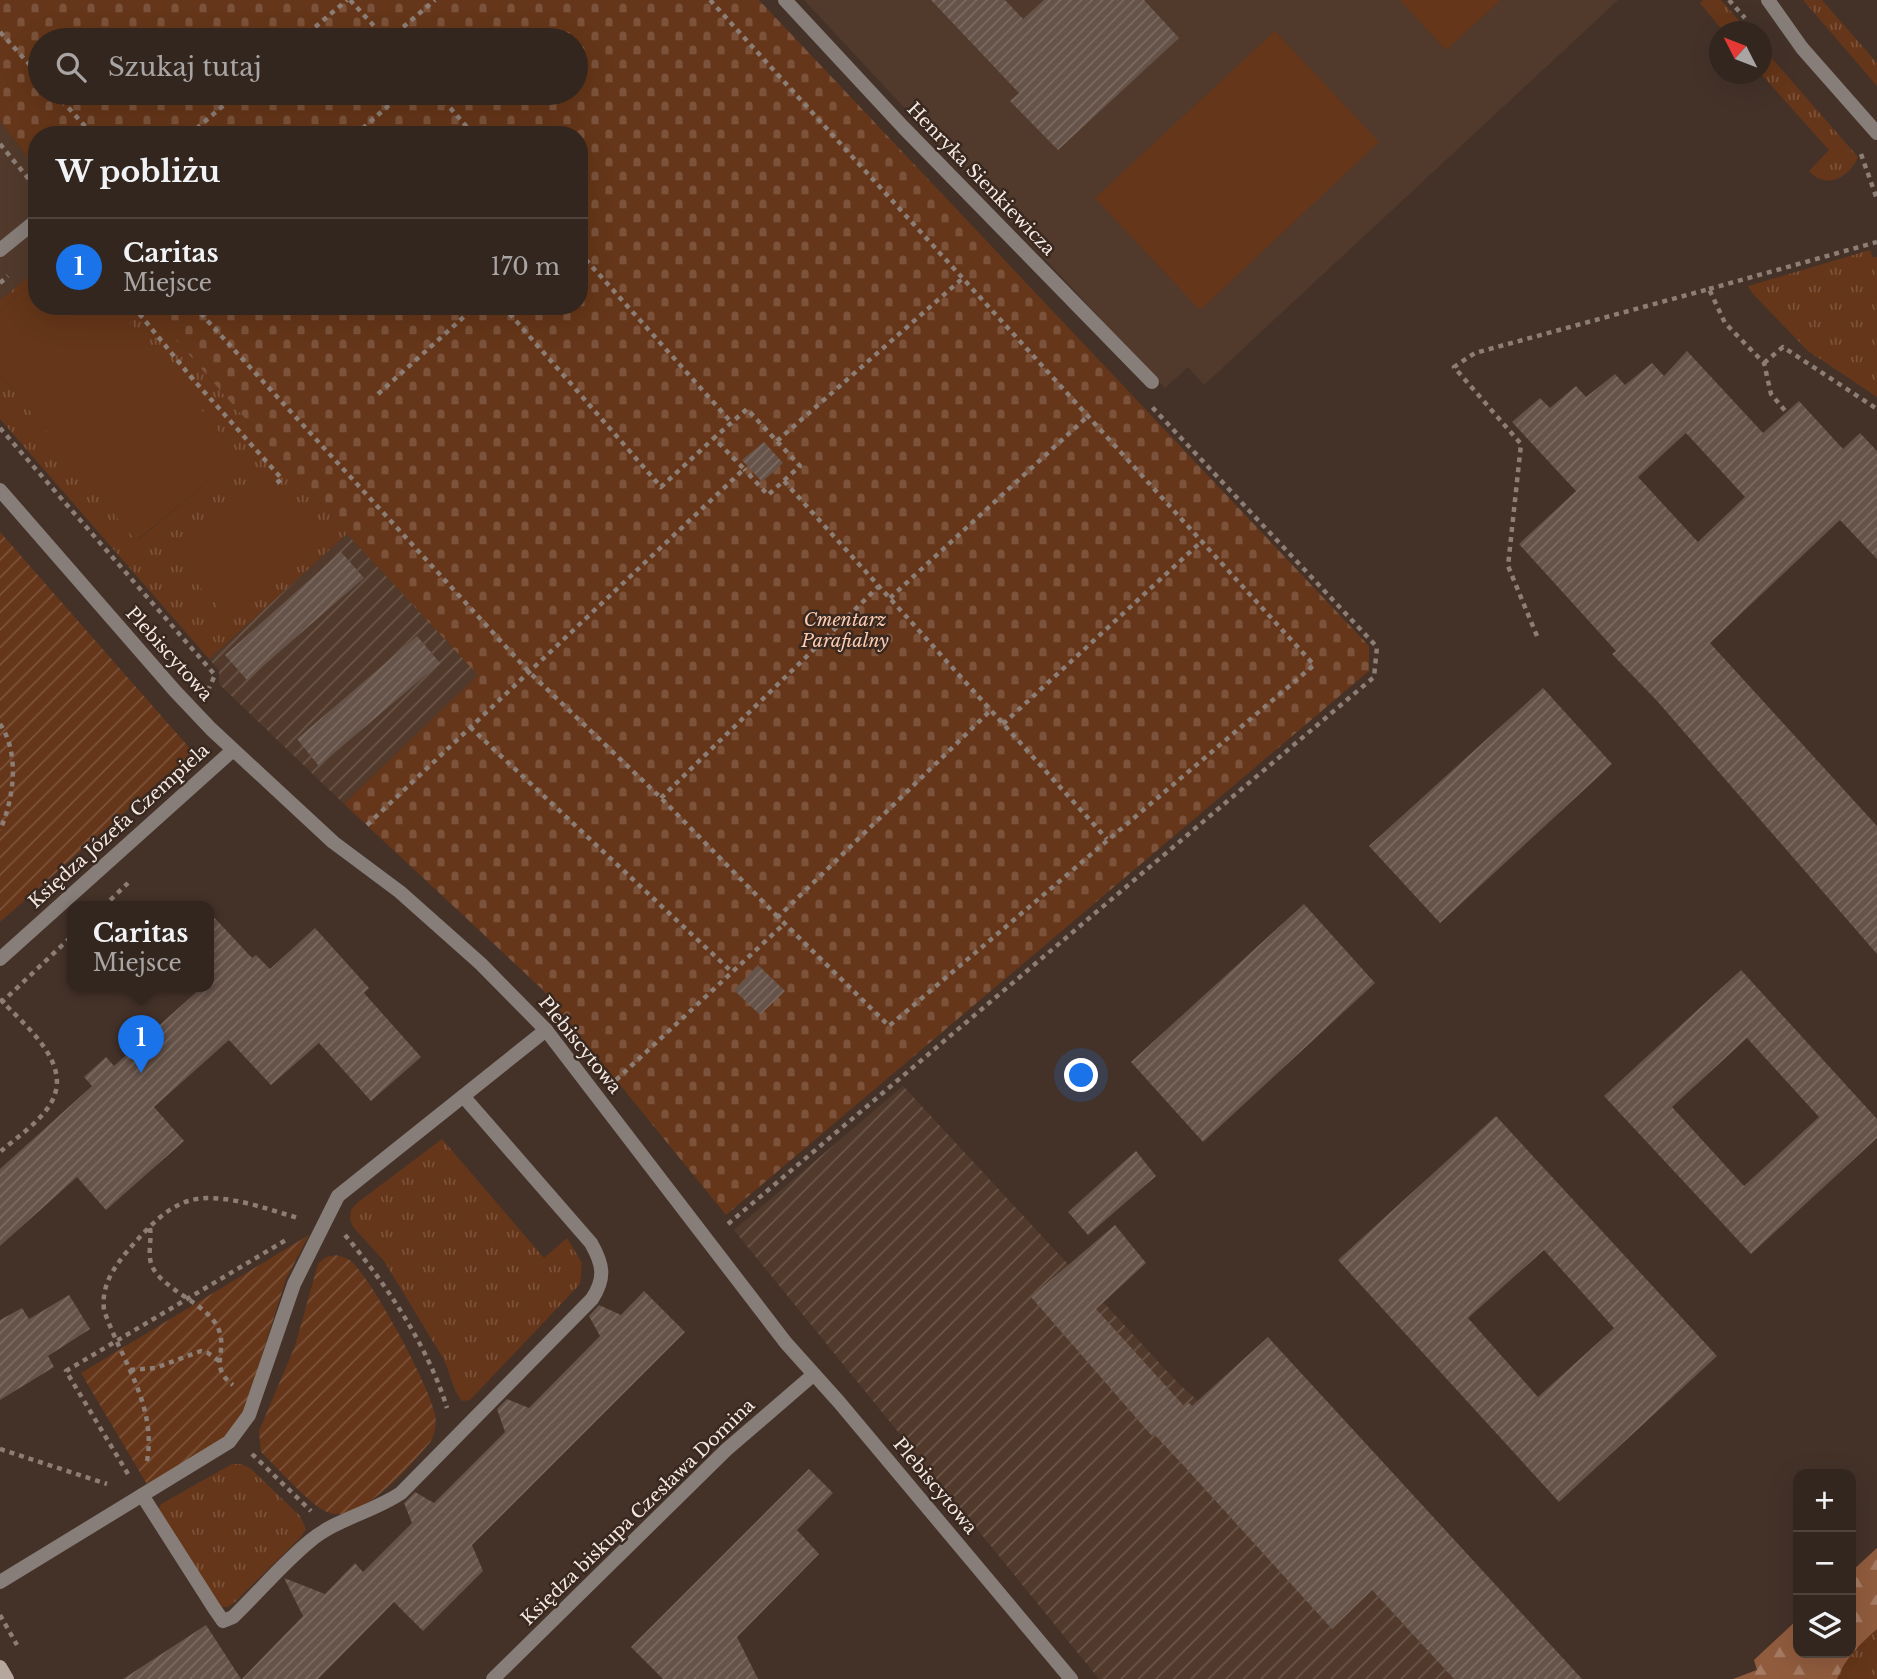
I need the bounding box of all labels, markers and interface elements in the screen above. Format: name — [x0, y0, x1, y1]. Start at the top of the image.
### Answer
north arrow — [1709, 21, 1772, 84]
search box — [28, 28, 588, 105]
icon: search — [52, 48, 90, 86]
text: Szukaj tutaj — [108, 51, 262, 83]
street label: Henryka Sienkiewicza — [902, 98, 1060, 260]
text: W pobliżu — [56, 153, 220, 190]
text: Caritas — [123, 237, 219, 269]
text: 1 — [74, 253, 84, 281]
text: 170 m — [490, 253, 560, 281]
text: Miejsce — [123, 269, 212, 297]
street label: Plebiscytowa — [121, 602, 217, 706]
park label: Cmentarz Parafialny — [800, 609, 889, 652]
street label: Księdza Józefa Czempiela — [24, 739, 214, 913]
popup — [67, 901, 214, 992]
text: Caritas — [93, 917, 188, 949]
text: Miejsce — [93, 949, 182, 977]
street label: Plebiscytowa — [534, 992, 626, 1098]
pin: 1 — [118, 1015, 164, 1073]
your location — [1064, 1058, 1098, 1092]
street label: Księdza biskupa Czesława Domina — [517, 1394, 759, 1630]
street label: Plebiscytowa — [888, 1433, 982, 1539]
map controls — [1793, 1469, 1856, 1658]
button: + — [1793, 1469, 1856, 1532]
button: − — [1793, 1532, 1856, 1595]
button: layers — [1793, 1595, 1856, 1658]

